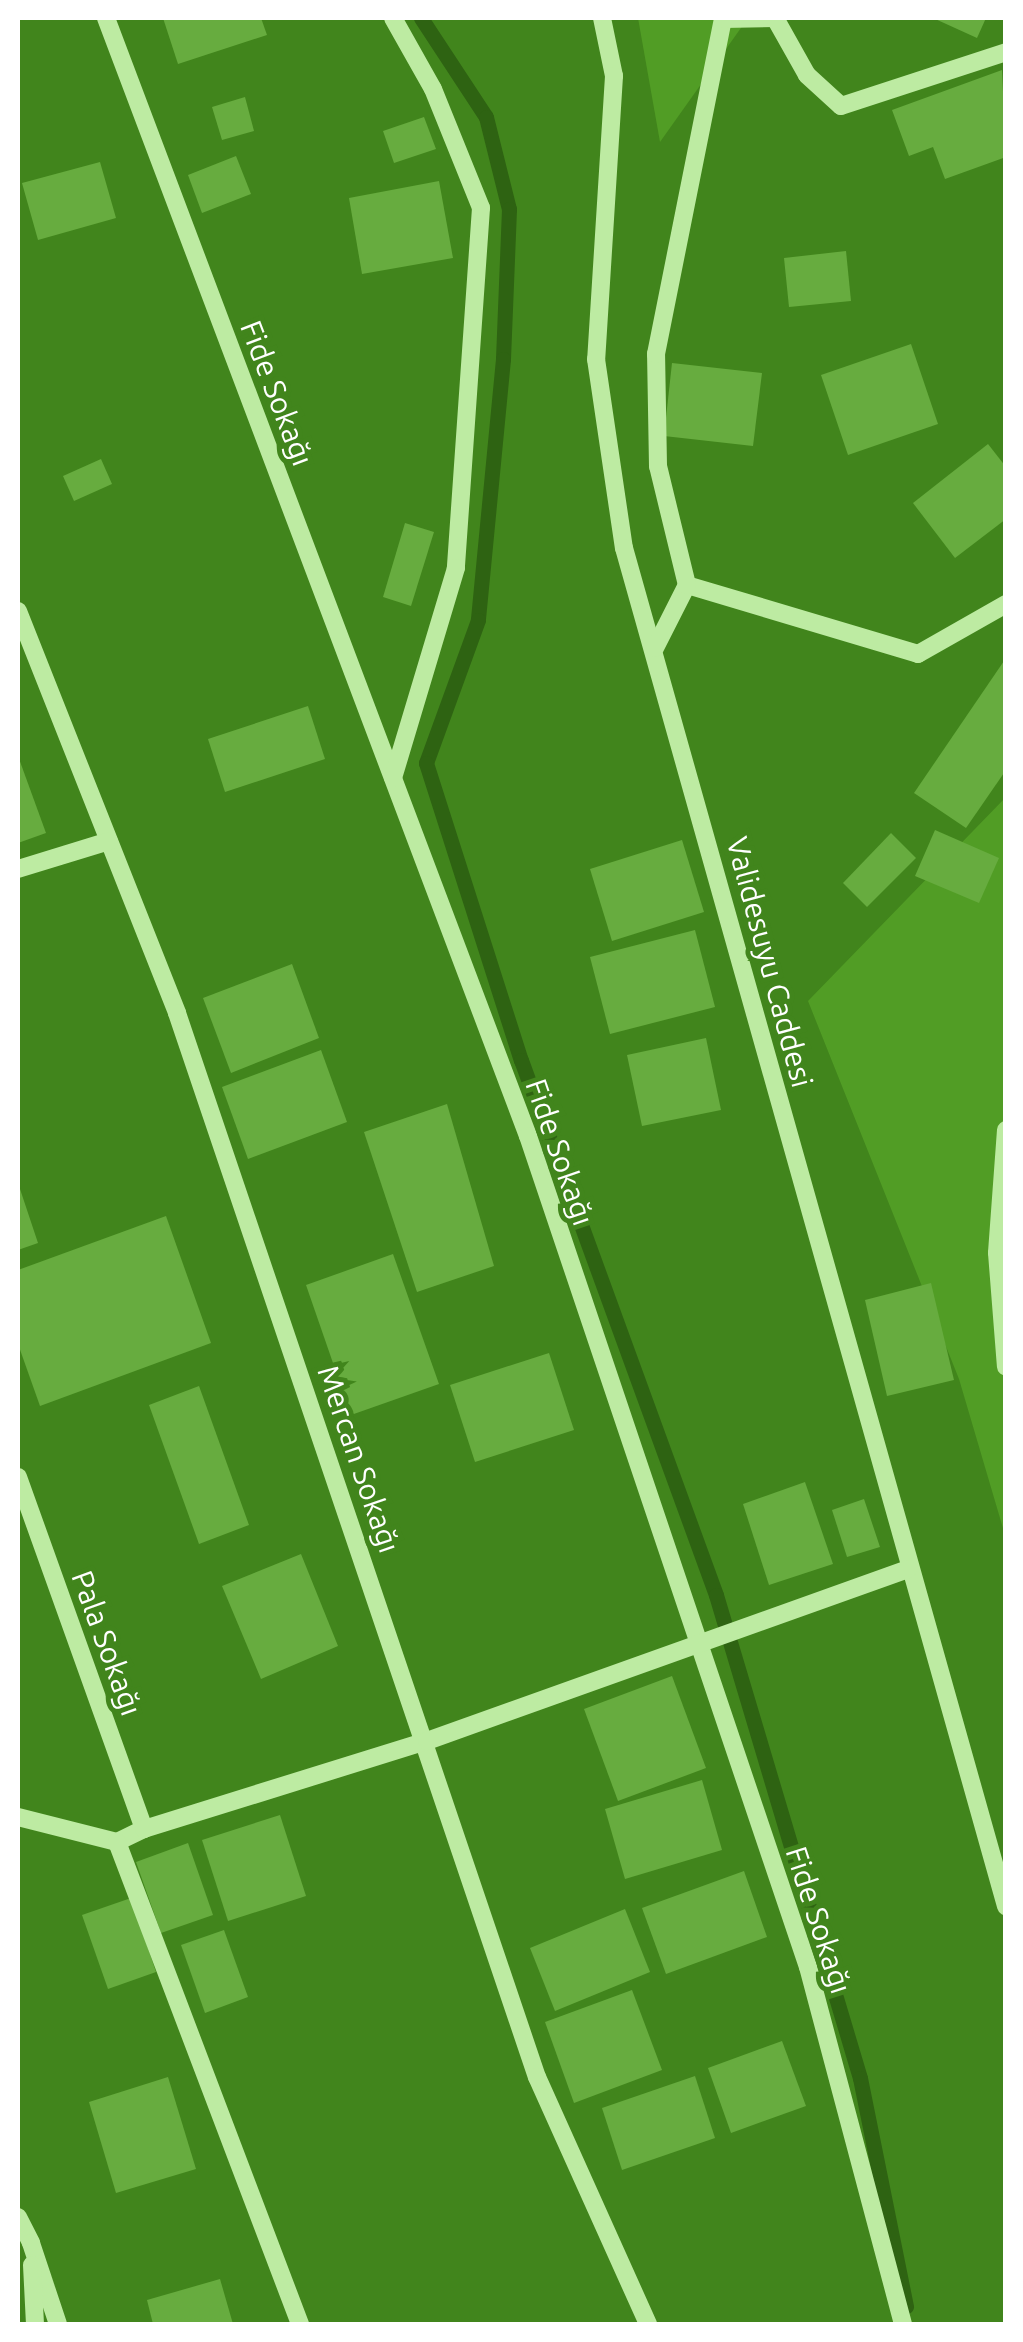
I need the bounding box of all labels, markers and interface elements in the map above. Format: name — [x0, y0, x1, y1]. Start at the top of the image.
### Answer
street label: Fide Sokağı — [233, 315, 321, 471]
street label: Validesuyu Caddesi — [719, 833, 821, 1091]
street label: Fide Sokağı — [518, 1074, 602, 1230]
street label: Mercan Sokağı — [310, 1361, 408, 1557]
street label: Pala Sokağı — [64, 1566, 150, 1720]
street label: Fide Sokağı — [778, 1842, 860, 1998]

